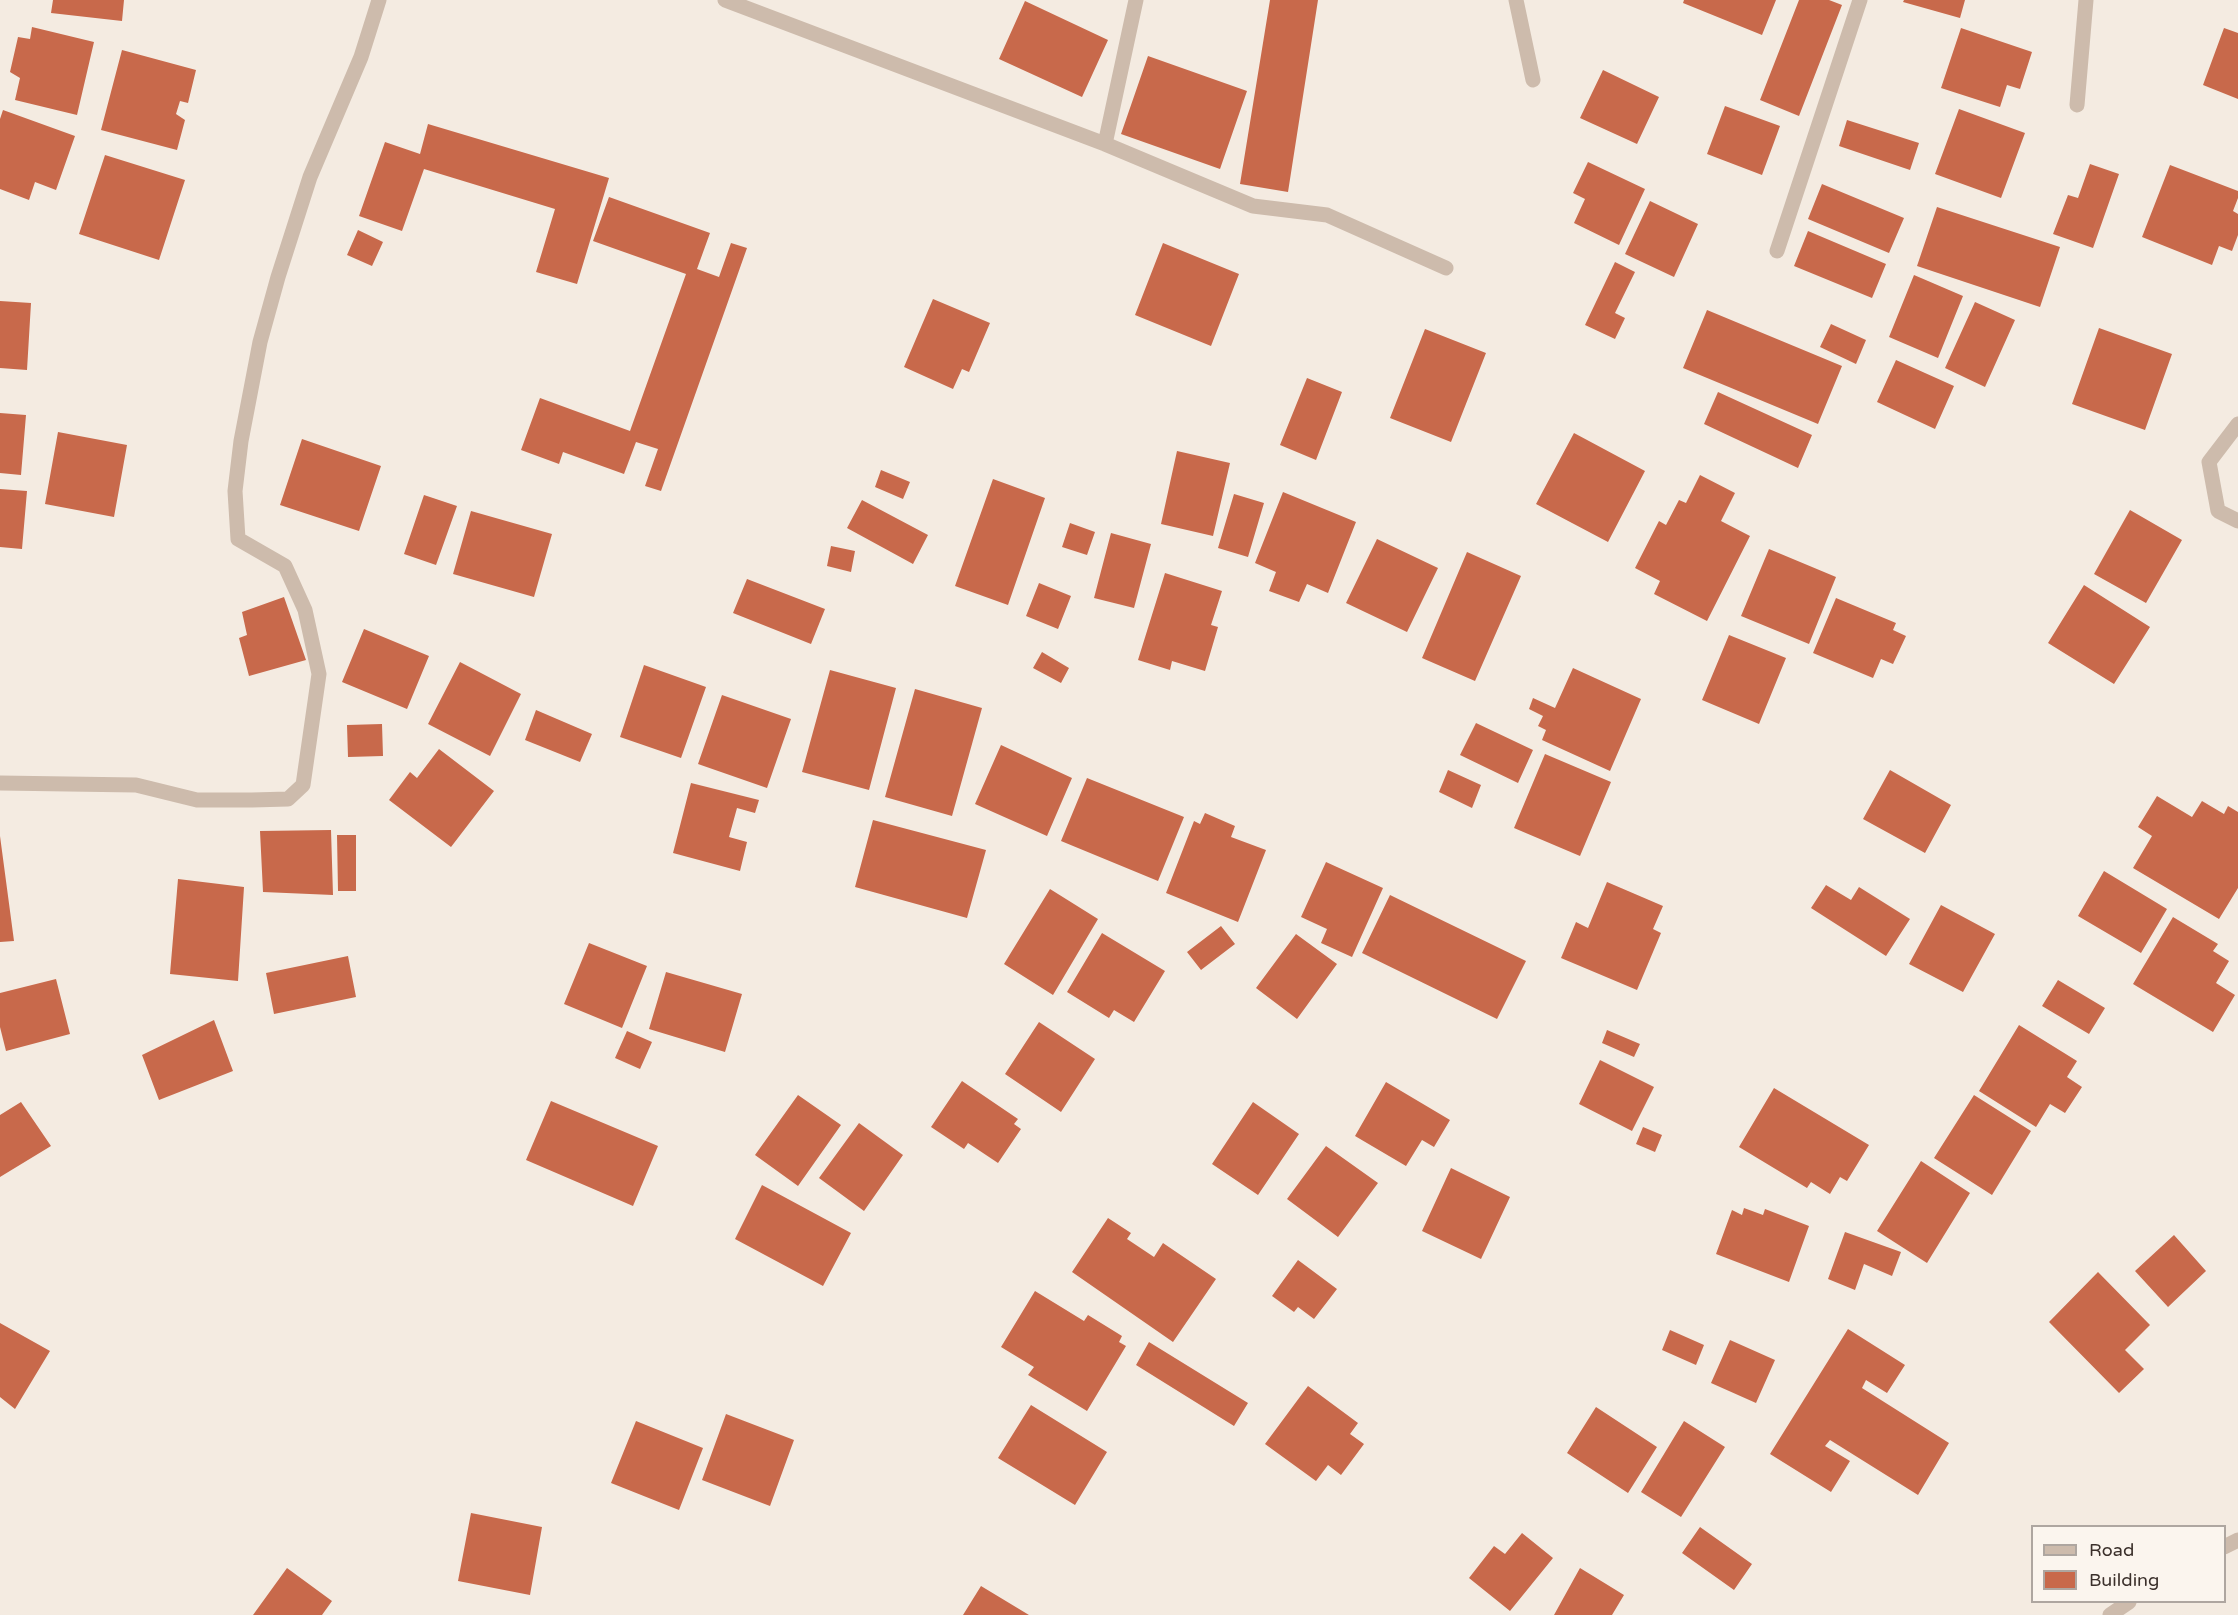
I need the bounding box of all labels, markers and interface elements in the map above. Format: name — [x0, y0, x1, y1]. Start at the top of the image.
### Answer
legend — [2031, 1525, 2226, 1603]
text: Road — [2089, 1539, 2134, 1561]
text: Building — [2089, 1569, 2159, 1591]

